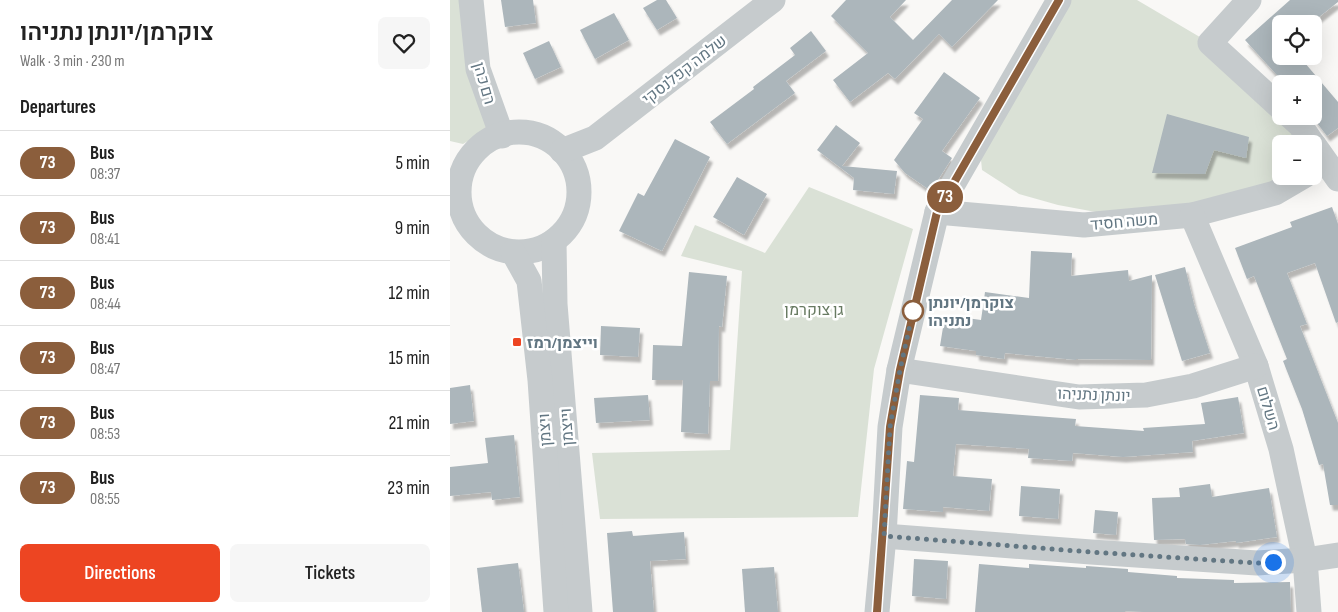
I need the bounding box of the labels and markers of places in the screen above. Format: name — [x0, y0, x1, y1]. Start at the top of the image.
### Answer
place label: צוקרמן/יונתן נתניהו — [928, 294, 1014, 331]
marker: צוקרמן/יונתן נתניהו — [902, 300, 924, 322]
place label: וייצמן/רמז — [527, 334, 598, 353]
marker: וייצמן/רמז — [511, 336, 523, 348]

